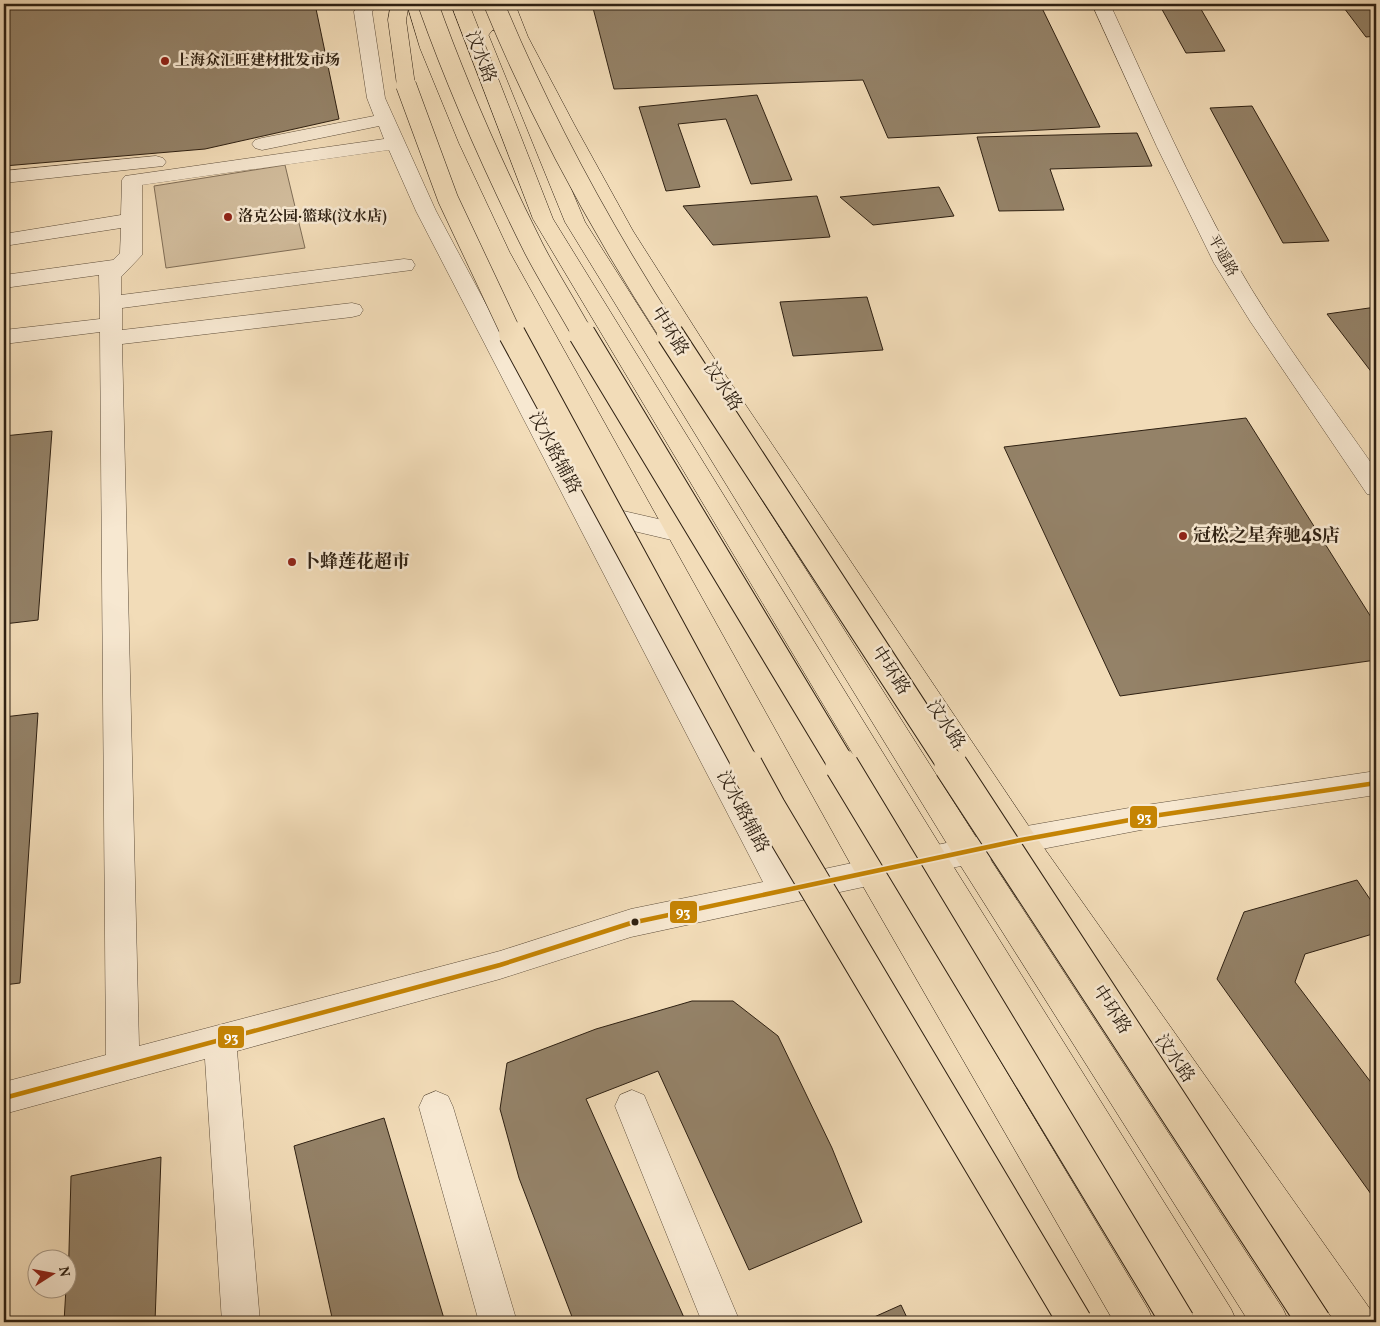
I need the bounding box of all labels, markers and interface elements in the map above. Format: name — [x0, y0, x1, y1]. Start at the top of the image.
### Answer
street label: 汶水路 — [459, 27, 501, 87]
place label: 上海众汇旺建材批发市场 — [175, 51, 340, 72]
marker: 上海众汇旺建材批发市场 — [159, 55, 171, 67]
place label: 洛克公园·篮球(汶水店) — [238, 207, 387, 228]
marker: 洛克公园·篮球(汶水店) — [222, 211, 234, 223]
street label: 平遥路 — [1202, 231, 1242, 281]
street label: 中环路 — [644, 302, 694, 362]
street label: 汶水路 — [697, 358, 747, 416]
street label: 汶水路辅路 — [522, 407, 586, 499]
place label: 冠松之星奔驰4S店 — [1193, 524, 1340, 549]
marker: 冠松之星奔驰4S店 — [1177, 530, 1189, 542]
place label: 卜蜂莲花超市 — [302, 550, 410, 575]
marker: 卜蜂莲花超市 — [286, 556, 298, 568]
street label: 中环路 — [865, 642, 915, 700]
street label: 汶水路 — [920, 696, 970, 754]
street label: 汶水路辅路 — [710, 766, 774, 858]
line badge: 93 — [1129, 805, 1158, 829]
text: 93 — [1137, 809, 1151, 828]
line badge: 93 — [669, 900, 698, 924]
text: 93 — [676, 904, 690, 923]
unlabelled marker — [630, 917, 640, 927]
street label: 中环路 — [1086, 981, 1136, 1039]
line badge: 93 — [217, 1025, 245, 1049]
text: 93 — [224, 1029, 238, 1048]
street label: 汶水路 — [1148, 1030, 1200, 1088]
north arrow — [28, 1248, 78, 1298]
text: N — [53, 1265, 74, 1279]

